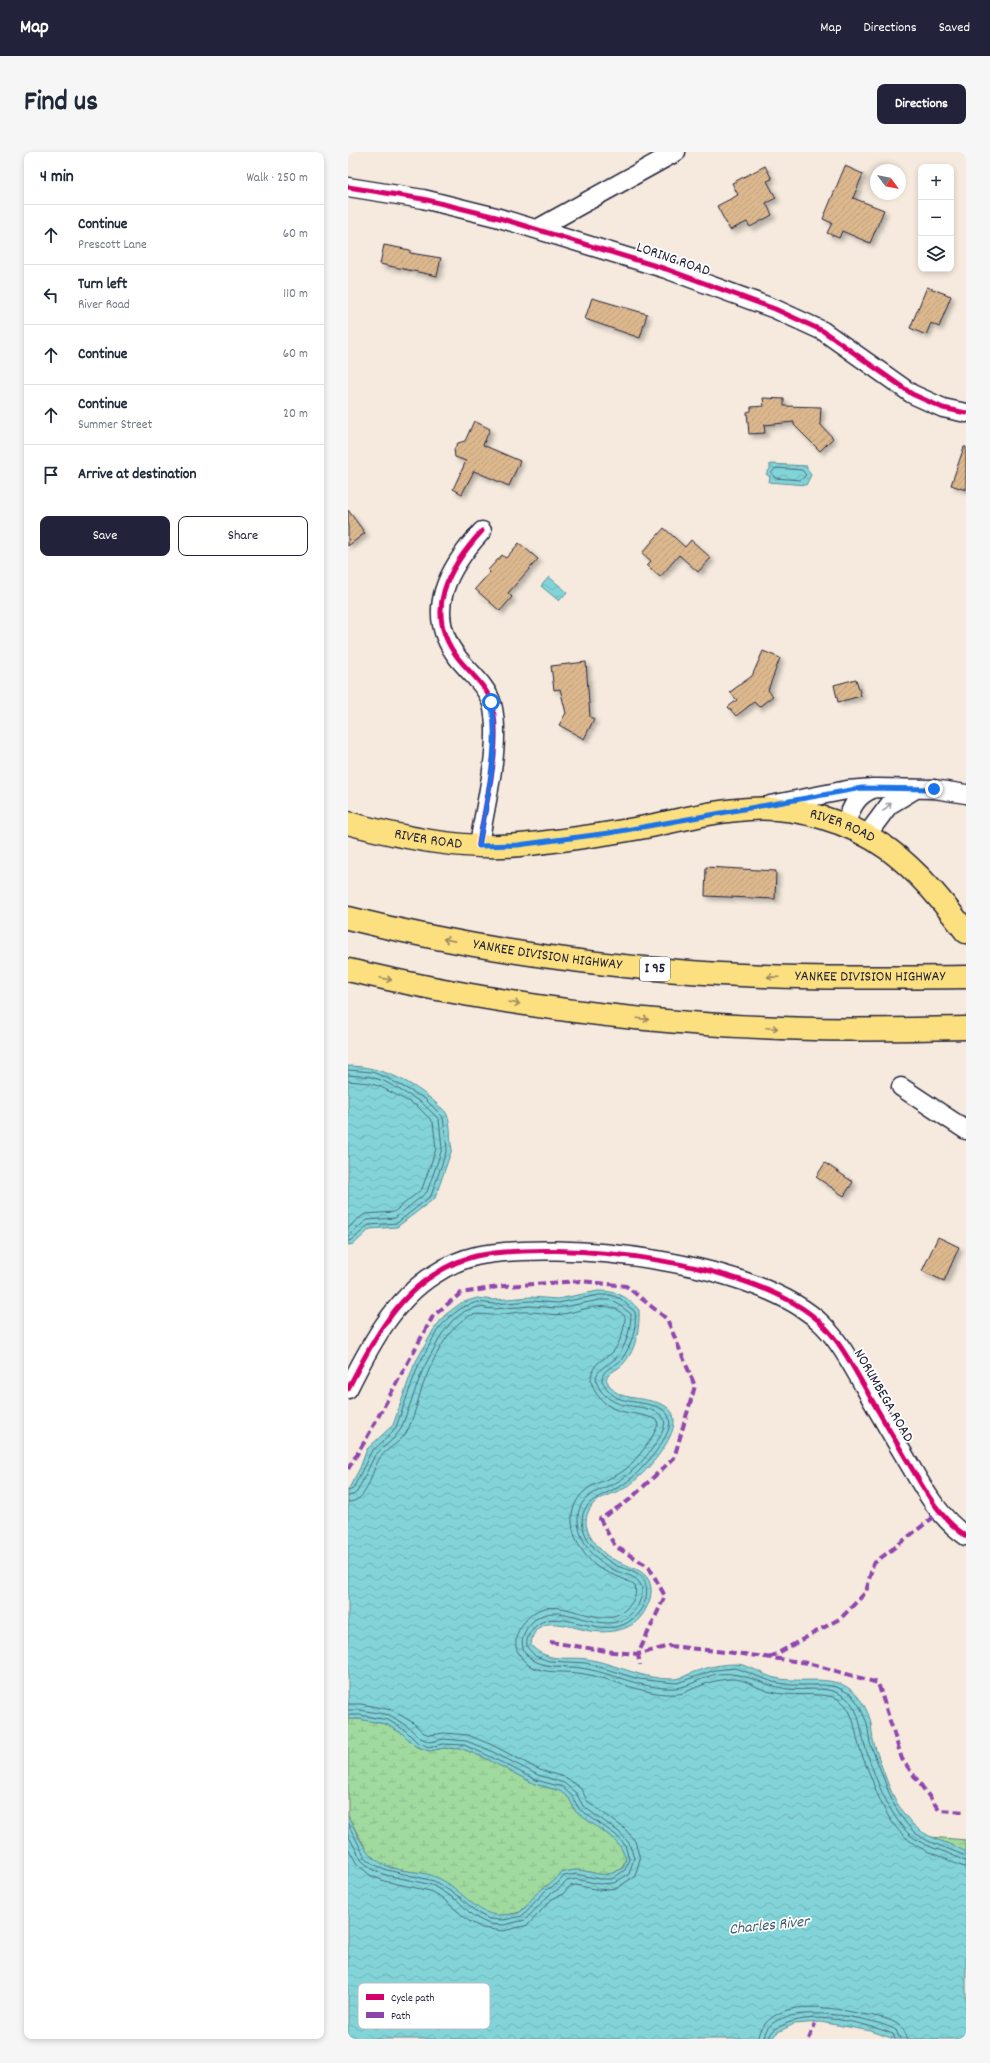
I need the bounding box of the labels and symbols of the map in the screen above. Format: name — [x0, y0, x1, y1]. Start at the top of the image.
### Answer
north arrow — [870, 164, 906, 200]
street label: LORING ROAD — [633, 237, 713, 283]
route start — [482, 693, 500, 711]
route end — [925, 780, 943, 798]
one-way arrow — [882, 802, 892, 812]
street label: RIVER ROAD — [807, 804, 879, 849]
street label: RIVER ROAD — [392, 824, 463, 856]
street label: YANKEE DIVISION HIGHWAY — [471, 934, 623, 977]
one-way arrow — [443, 936, 456, 944]
road number: I 95 — [640, 957, 670, 981]
street label: YANKEE DIVISION HIGHWAY — [795, 966, 946, 989]
one-way arrow — [767, 973, 780, 980]
one-way arrow — [379, 975, 392, 983]
one-way arrow — [507, 999, 520, 1007]
one-way arrow — [636, 1015, 649, 1023]
one-way arrow — [765, 1024, 778, 1032]
street label: NORUMBEGA ROAD — [847, 1345, 919, 1447]
water label: Charles River — [728, 1910, 812, 1942]
legend — [358, 1983, 490, 2029]
text: Cycle path — [391, 1991, 435, 2007]
text: Path — [391, 2009, 410, 2025]

